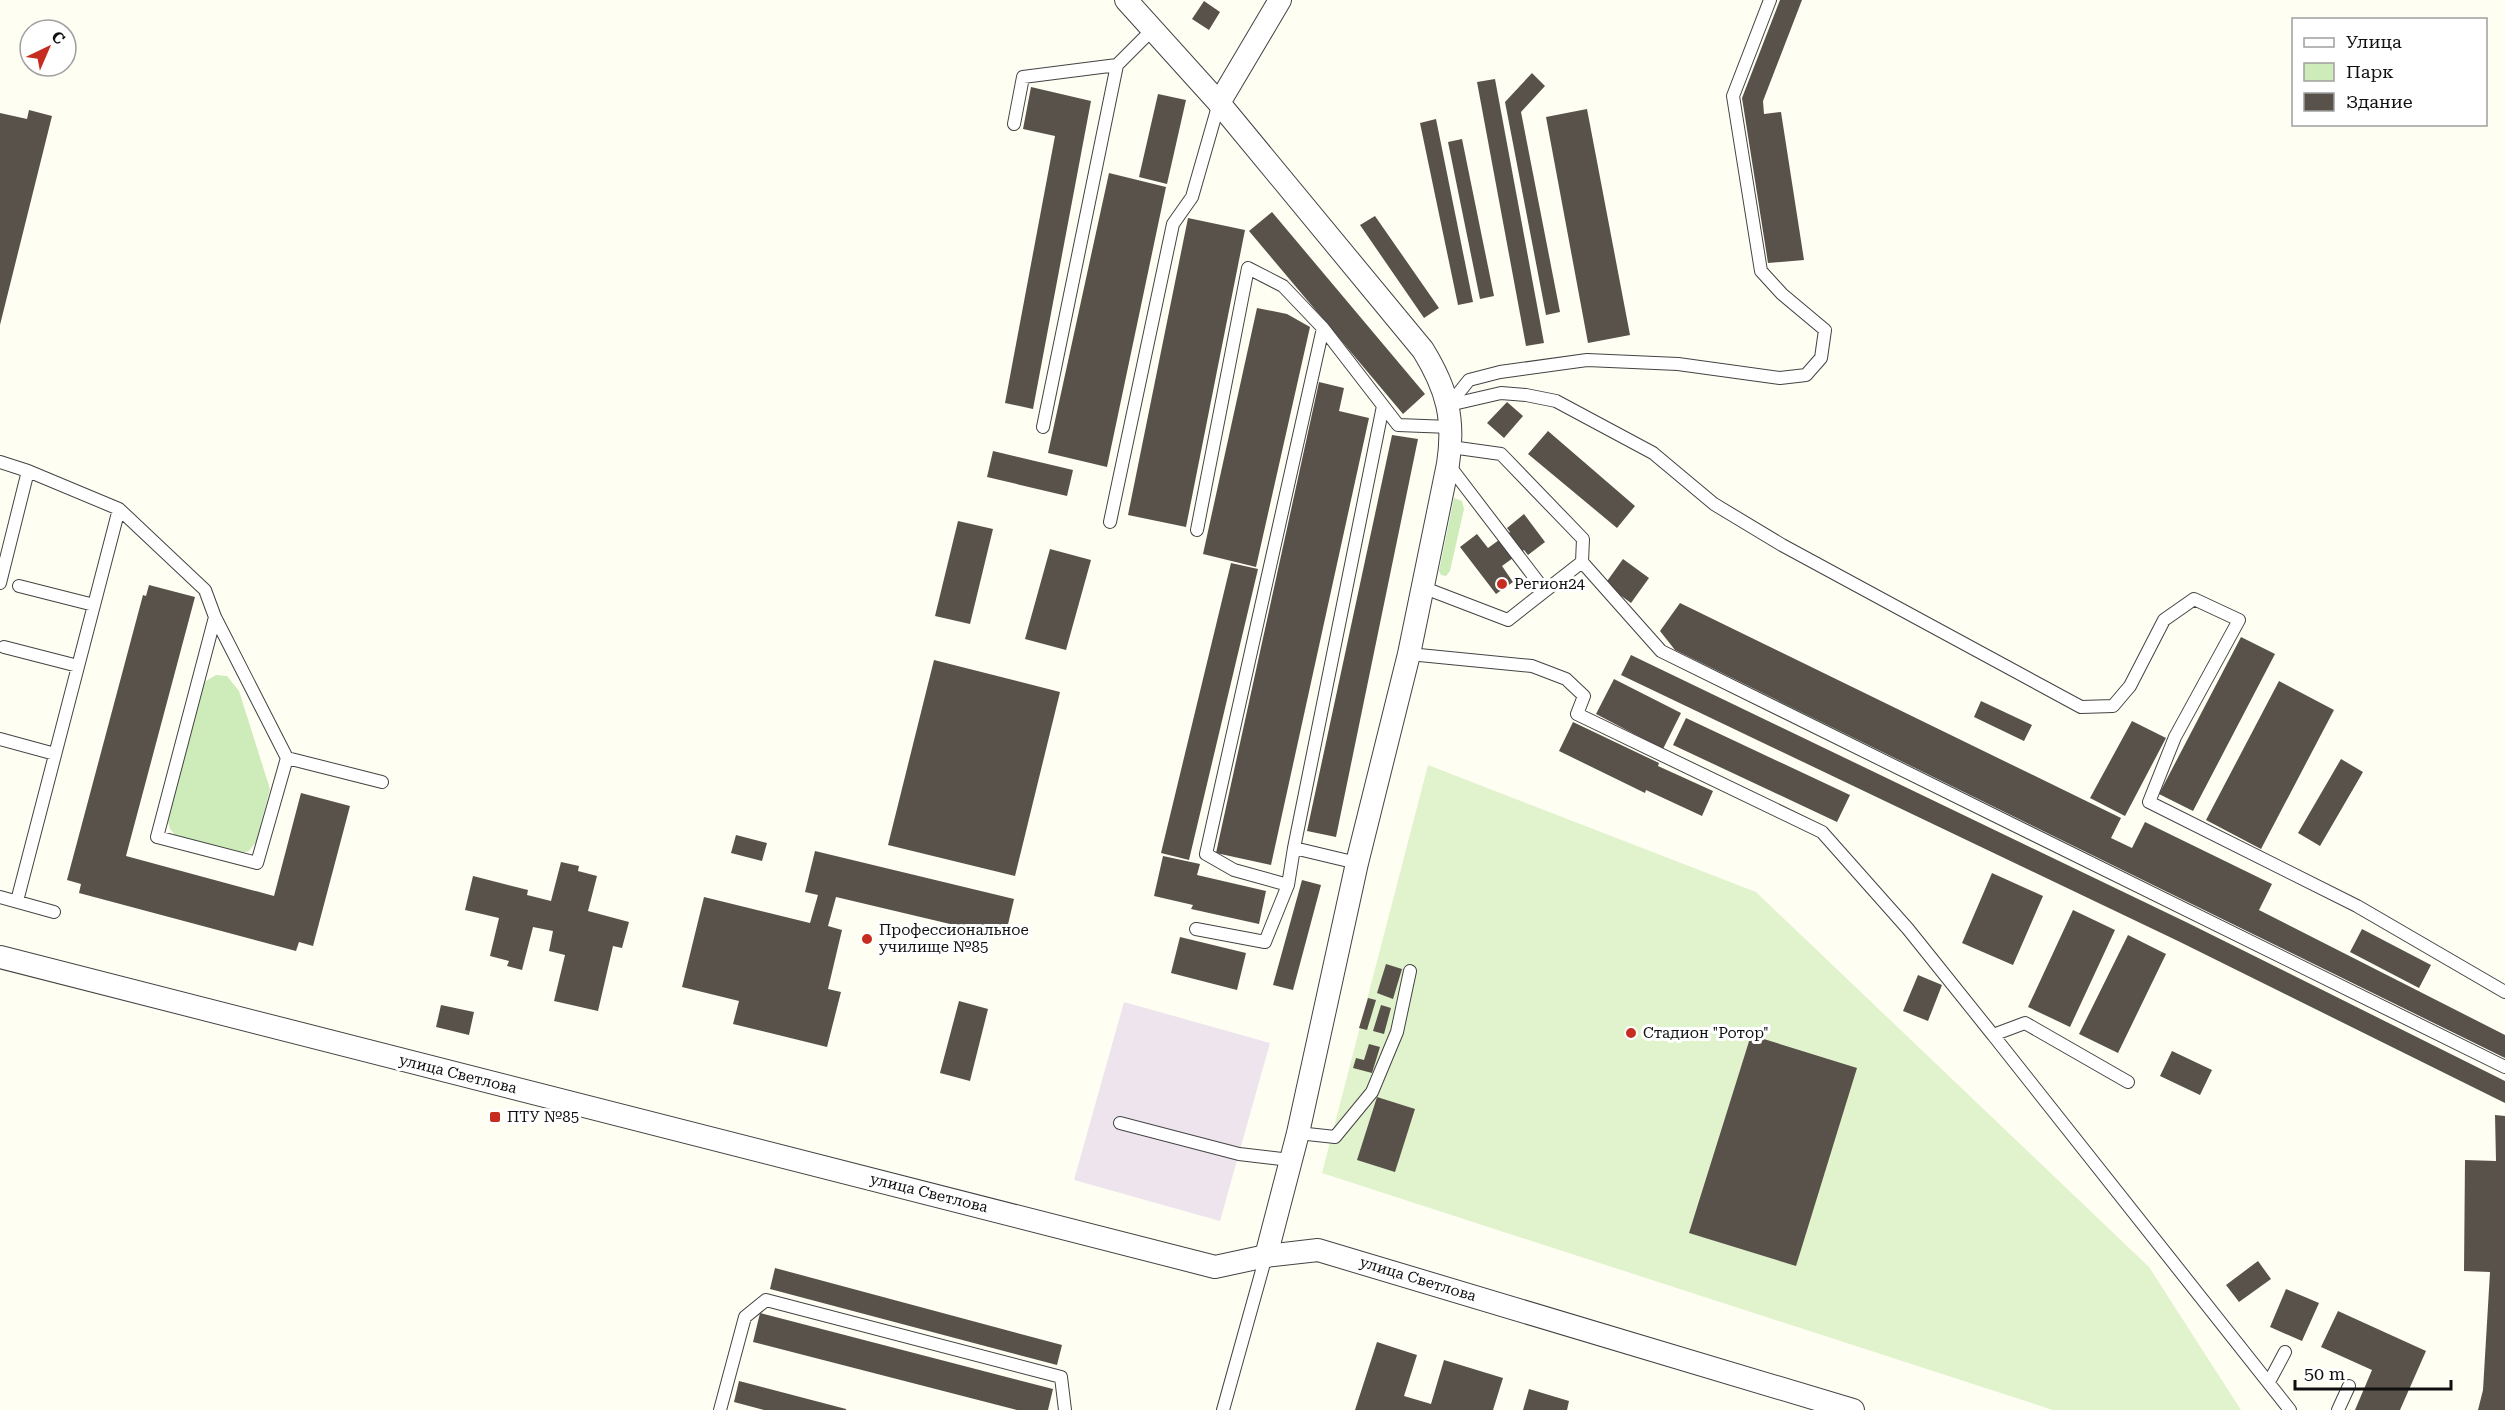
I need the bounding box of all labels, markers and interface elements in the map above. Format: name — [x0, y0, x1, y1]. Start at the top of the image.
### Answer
north arrow — [18, 18, 78, 78]
legend — [2292, 18, 2487, 126]
text: С — [47, 27, 69, 48]
text: Улица — [2346, 31, 2402, 52]
text: Парк — [2346, 61, 2394, 82]
text: Здание — [2346, 91, 2413, 112]
place label: Регион24 — [1514, 575, 1586, 593]
marker: Регион24 — [1495, 577, 1509, 591]
place label: Профессиональное училище №85 — [879, 921, 1029, 956]
marker: Профессиональное училище №85 — [860, 932, 874, 946]
place label: Стадион "Ротор" — [1643, 1024, 1769, 1042]
marker: Стадион "Ротор" — [1624, 1026, 1638, 1040]
street label: улица Светлова — [397, 1051, 519, 1097]
place label: ПТУ №85 — [507, 1108, 579, 1126]
marker: ПТУ №85 — [488, 1110, 502, 1124]
street label: улица Светлова — [868, 1170, 990, 1216]
street label: улица Светлова — [1358, 1253, 1478, 1305]
scale bar — [2295, 1353, 2451, 1391]
text: 50 m — [2304, 1363, 2345, 1384]

